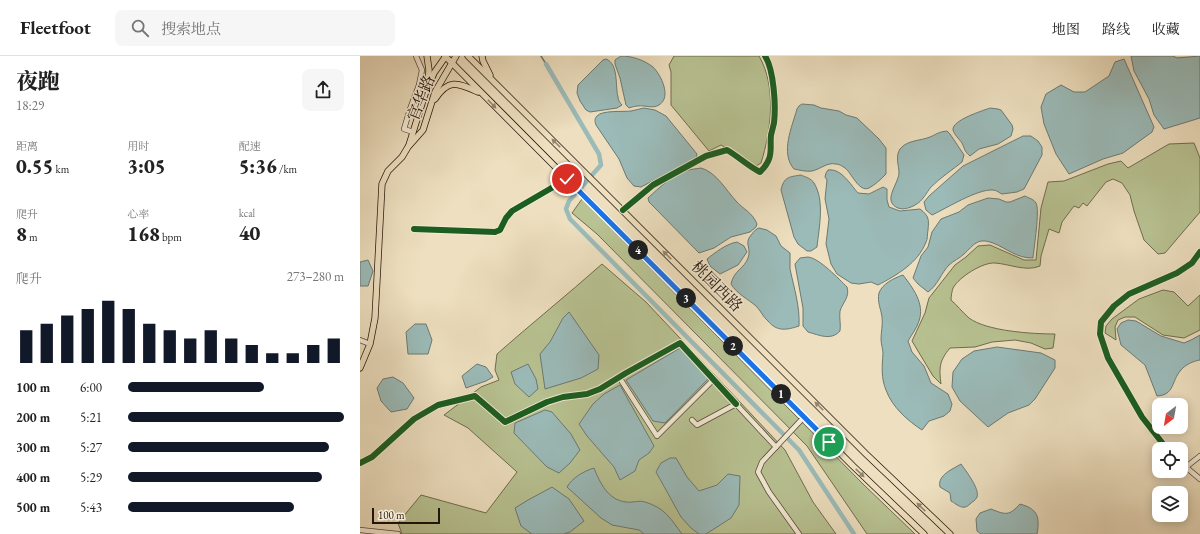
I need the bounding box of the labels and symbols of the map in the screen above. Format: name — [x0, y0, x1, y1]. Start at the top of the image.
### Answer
street label: 官华路 — [402, 72, 440, 124]
one-way arrow — [487, 99, 497, 109]
one-way arrow — [551, 138, 561, 148]
pin — [550, 162, 584, 196]
pin: 4 — [628, 240, 648, 260]
one-way arrow — [663, 250, 672, 260]
street label: 桃园西路 — [687, 256, 747, 316]
pin: 3 — [676, 288, 696, 308]
pin: 2 — [723, 336, 743, 356]
pin: 1 — [771, 384, 791, 404]
north arrow — [1152, 398, 1188, 434]
one-way arrow — [814, 401, 824, 411]
pin — [812, 425, 846, 459]
one-way arrow — [855, 468, 865, 478]
one-way arrow — [916, 502, 926, 512]
scale bar — [372, 506, 440, 525]

